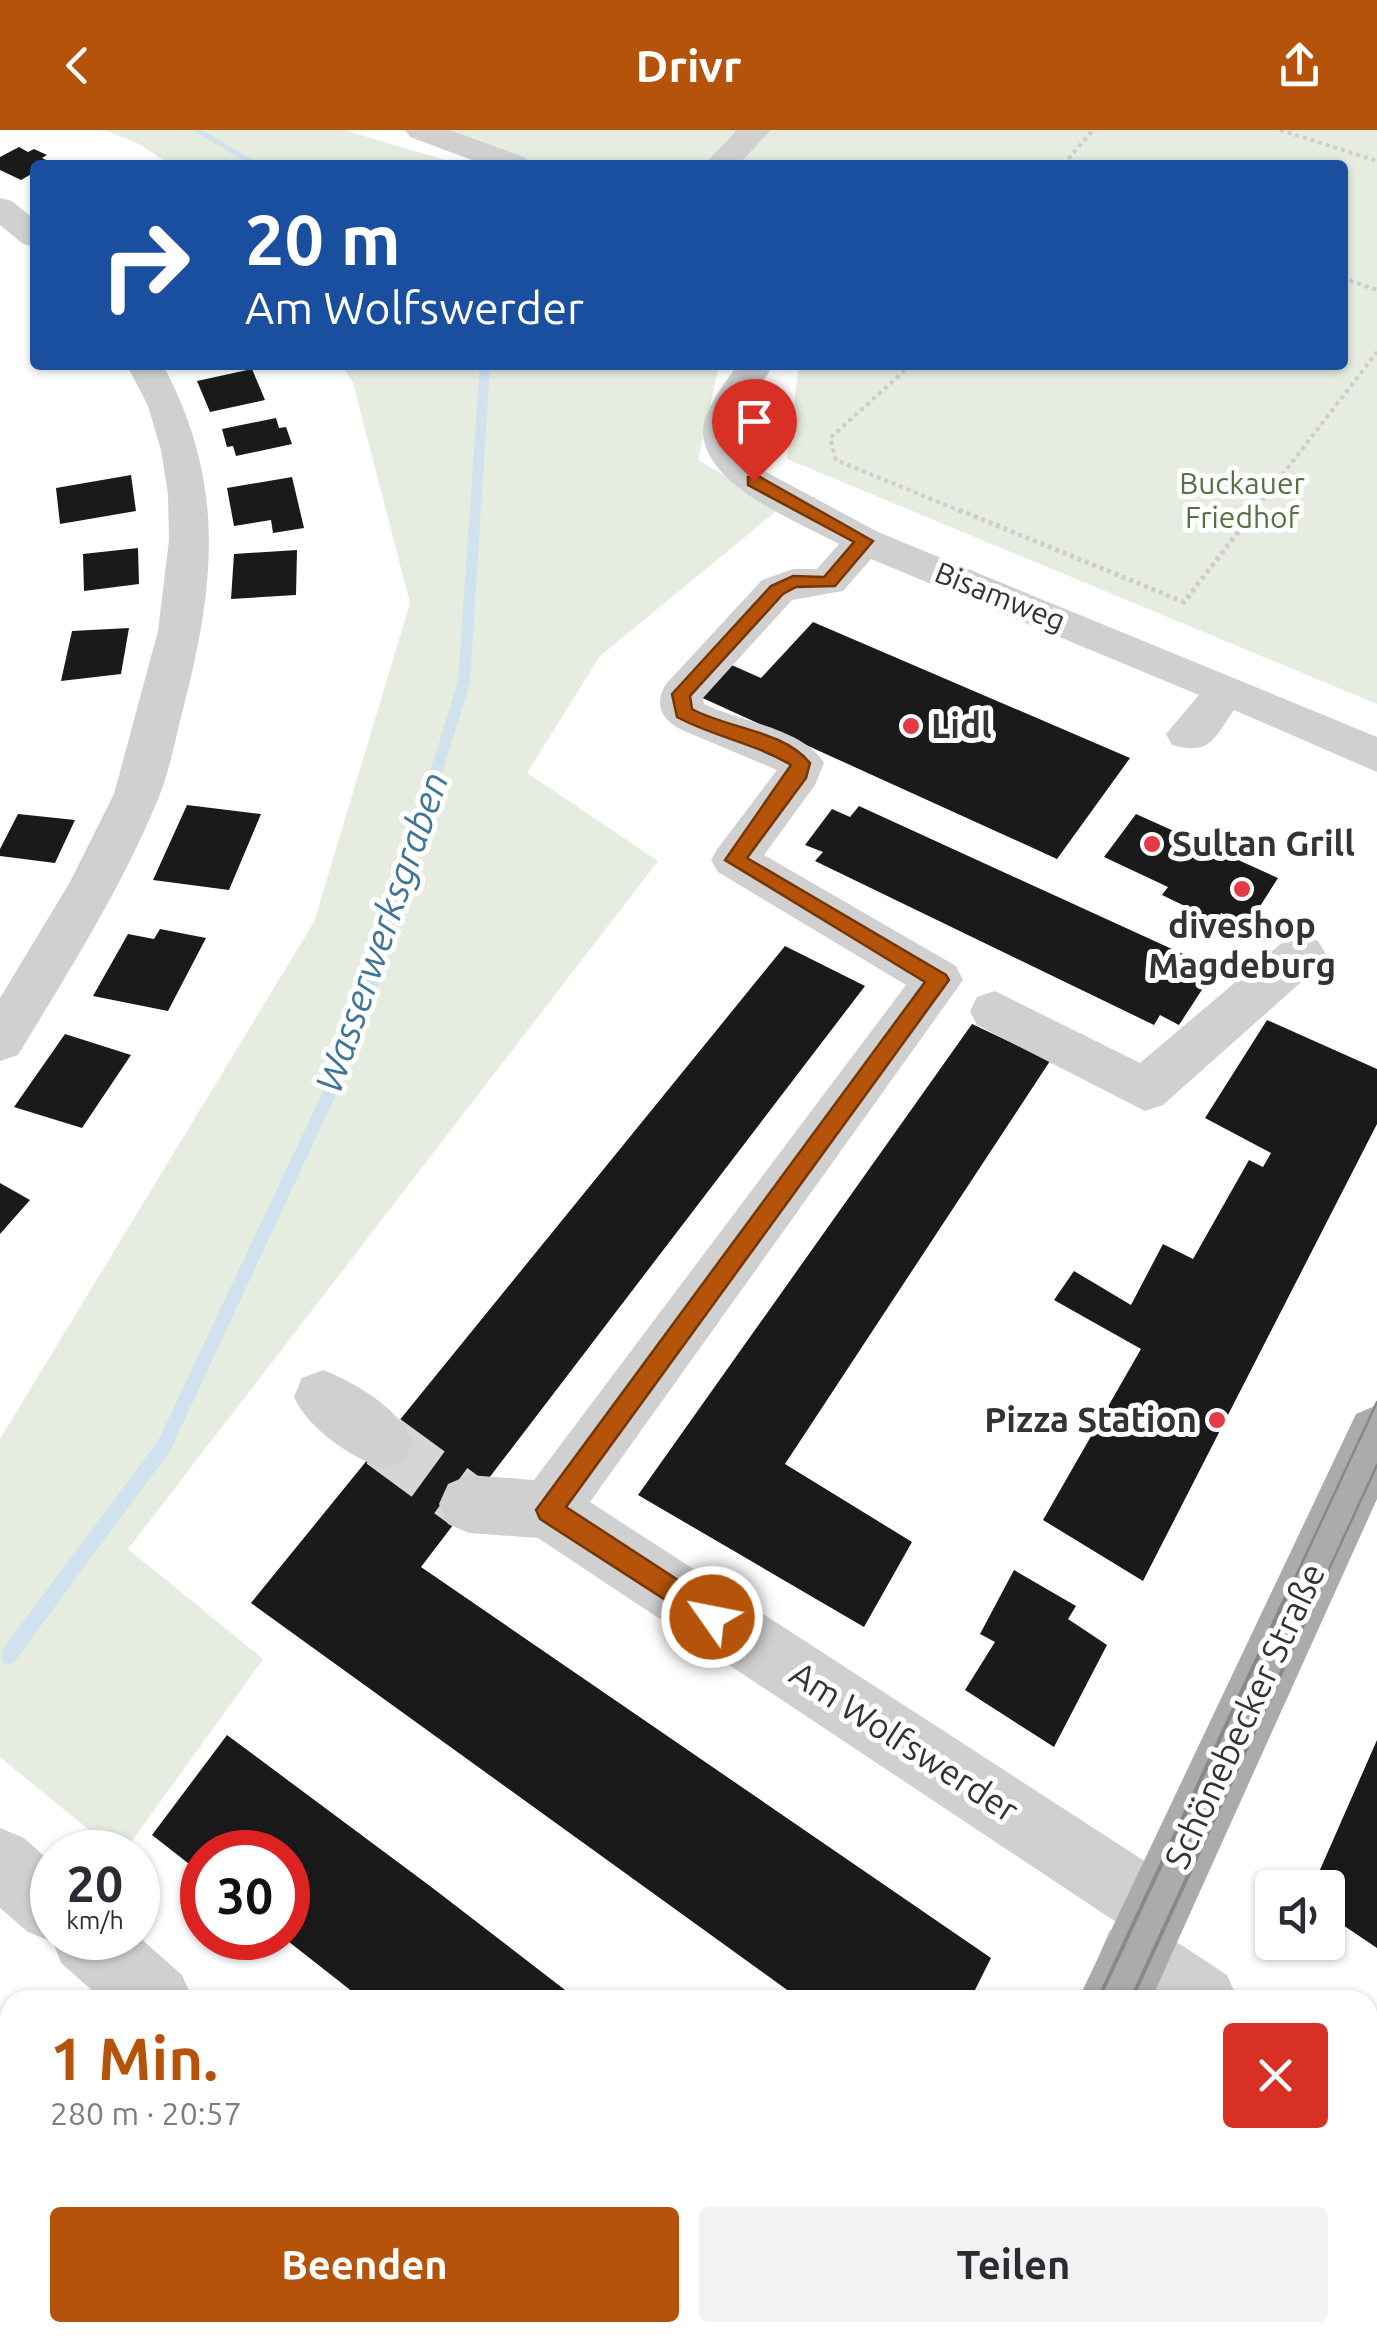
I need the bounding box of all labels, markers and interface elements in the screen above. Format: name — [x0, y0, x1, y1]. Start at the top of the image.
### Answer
icon: back — [50, 38, 105, 93]
icon: share — [1272, 38, 1327, 93]
text: Drivr — [636, 40, 741, 91]
icon: right — [80, 200, 210, 330]
text: 20 m — [245, 200, 401, 278]
text: Am Wolfswerder — [245, 282, 584, 333]
pin — [712, 379, 797, 482]
icon: arrive — [727, 394, 782, 449]
park label: Buckauer Friedhof — [1179, 466, 1305, 534]
street label: Bisamweg — [930, 555, 1071, 638]
place label: Lidl — [931, 705, 992, 745]
marker: Lidl — [900, 715, 922, 737]
water label: Wasserwerksgraben — [307, 766, 456, 1097]
place label: Sultan Grill — [1172, 823, 1355, 863]
marker: Sultan Grill — [1141, 833, 1163, 855]
marker: diveshop Magdeburg — [1231, 878, 1253, 900]
place label: diveshop Magdeburg — [1148, 905, 1336, 985]
place label: Pizza Station — [984, 1399, 1197, 1439]
marker: Pizza Station — [1206, 1409, 1228, 1431]
street label: Schönebecker Straße — [1156, 1557, 1332, 1874]
position arrow — [660, 1565, 764, 1669]
street label: Am Wolfswerder — [783, 1653, 1026, 1830]
speed limit sign: 30 — [180, 1830, 310, 1960]
text: 20 — [67, 1855, 123, 1911]
map controls — [1255, 1870, 1345, 1960]
button: sound — [1255, 1870, 1345, 1960]
text: km/h — [66, 1906, 124, 1934]
button: close — [1223, 2023, 1328, 2128]
text: 1 Min. — [50, 2024, 218, 2091]
text: 280 m · 20:57 — [50, 2095, 242, 2131]
button: Beenden — [50, 2207, 679, 2322]
button: Teilen — [699, 2207, 1328, 2322]

